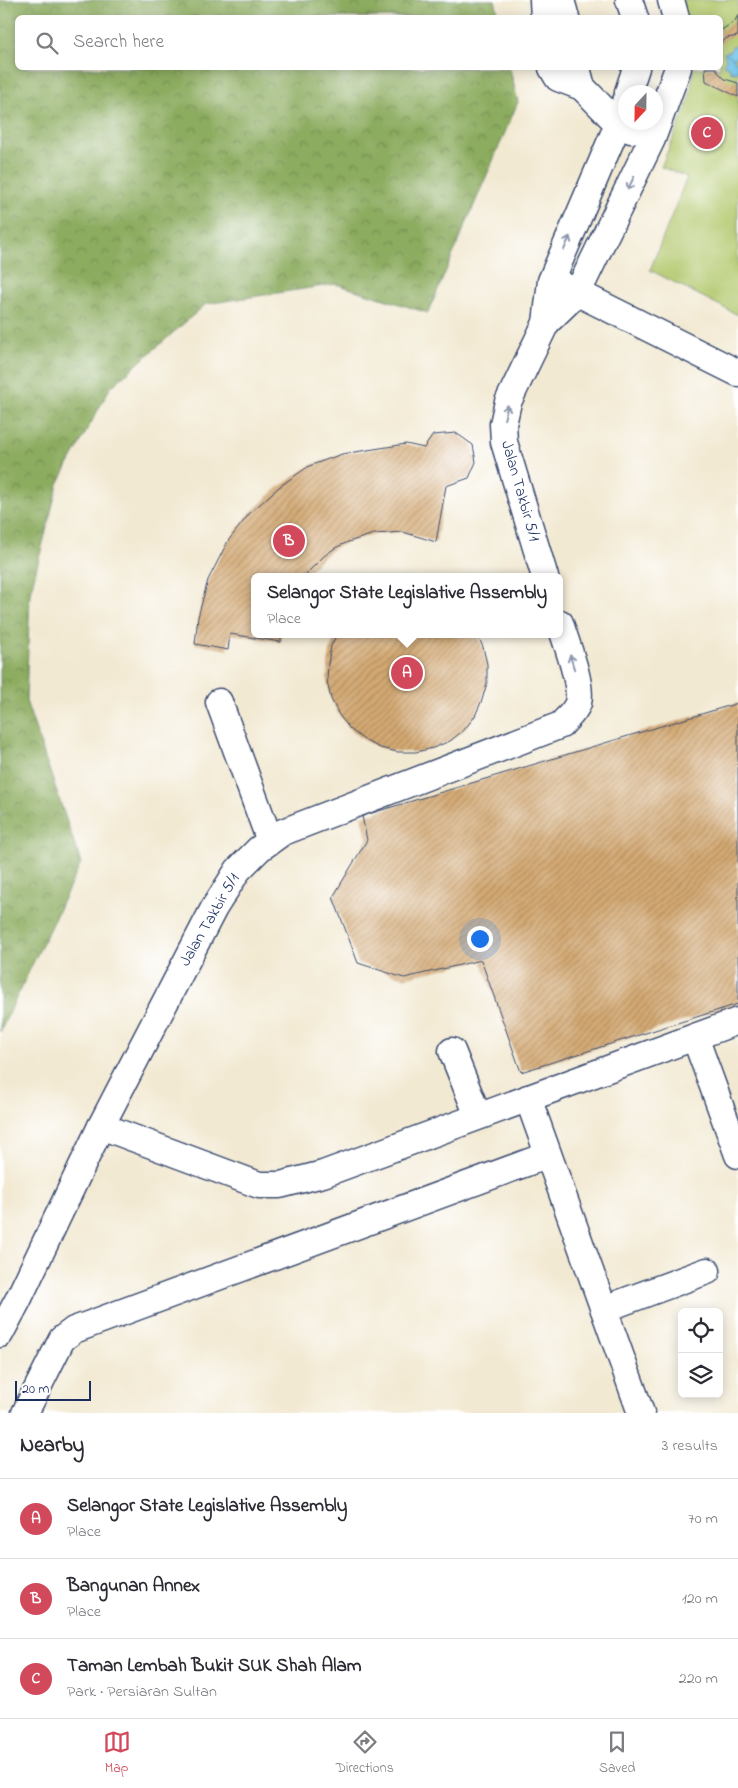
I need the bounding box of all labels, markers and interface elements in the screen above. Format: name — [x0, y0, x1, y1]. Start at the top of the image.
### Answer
search box — [15, 15, 723, 70]
icon: search — [33, 29, 61, 57]
text: Search here — [73, 29, 164, 56]
north arrow — [618, 85, 663, 130]
pin: C — [691, 114, 723, 152]
one-way arrow — [626, 175, 635, 190]
one-way arrow — [563, 236, 573, 251]
one-way arrow — [502, 405, 511, 421]
street label: Jalan Takbir 5/1 — [494, 438, 546, 544]
pin: B — [273, 522, 305, 560]
popup — [251, 573, 563, 638]
text: Selangor State Legislative Assembly — [267, 580, 547, 607]
text: Place — [267, 607, 301, 631]
pin: A — [391, 654, 423, 692]
one-way arrow — [566, 655, 576, 671]
street label: Jalan Takbir 5/1 — [174, 869, 246, 971]
your location — [467, 926, 493, 952]
map controls — [678, 1308, 723, 1398]
button: locate — [678, 1308, 723, 1353]
button: layers — [678, 1353, 723, 1398]
scale bar — [15, 1378, 91, 1401]
text: 20 m — [22, 1379, 49, 1400]
text: Nearby — [20, 1431, 84, 1461]
text: 3 results — [662, 1434, 718, 1458]
text: Selangor State Legislative Assembly — [67, 1493, 347, 1520]
text: A — [31, 1507, 41, 1531]
text: 70 m — [688, 1507, 718, 1531]
text: Place — [67, 1520, 101, 1544]
text: Bangunan Annex — [67, 1573, 200, 1600]
text: B — [31, 1587, 41, 1611]
text: 120 m — [682, 1587, 718, 1611]
text: Place — [67, 1600, 101, 1624]
text: Taman Lembah Bukit SUK Shah Alam — [67, 1653, 361, 1680]
text: C — [32, 1667, 40, 1691]
text: 220 m — [679, 1667, 718, 1691]
text: Park · Persiaran Sultan — [67, 1680, 217, 1704]
tab: Map — [103, 1728, 131, 1779]
tab: Directions — [336, 1728, 394, 1779]
tab: Saved — [599, 1728, 635, 1779]

